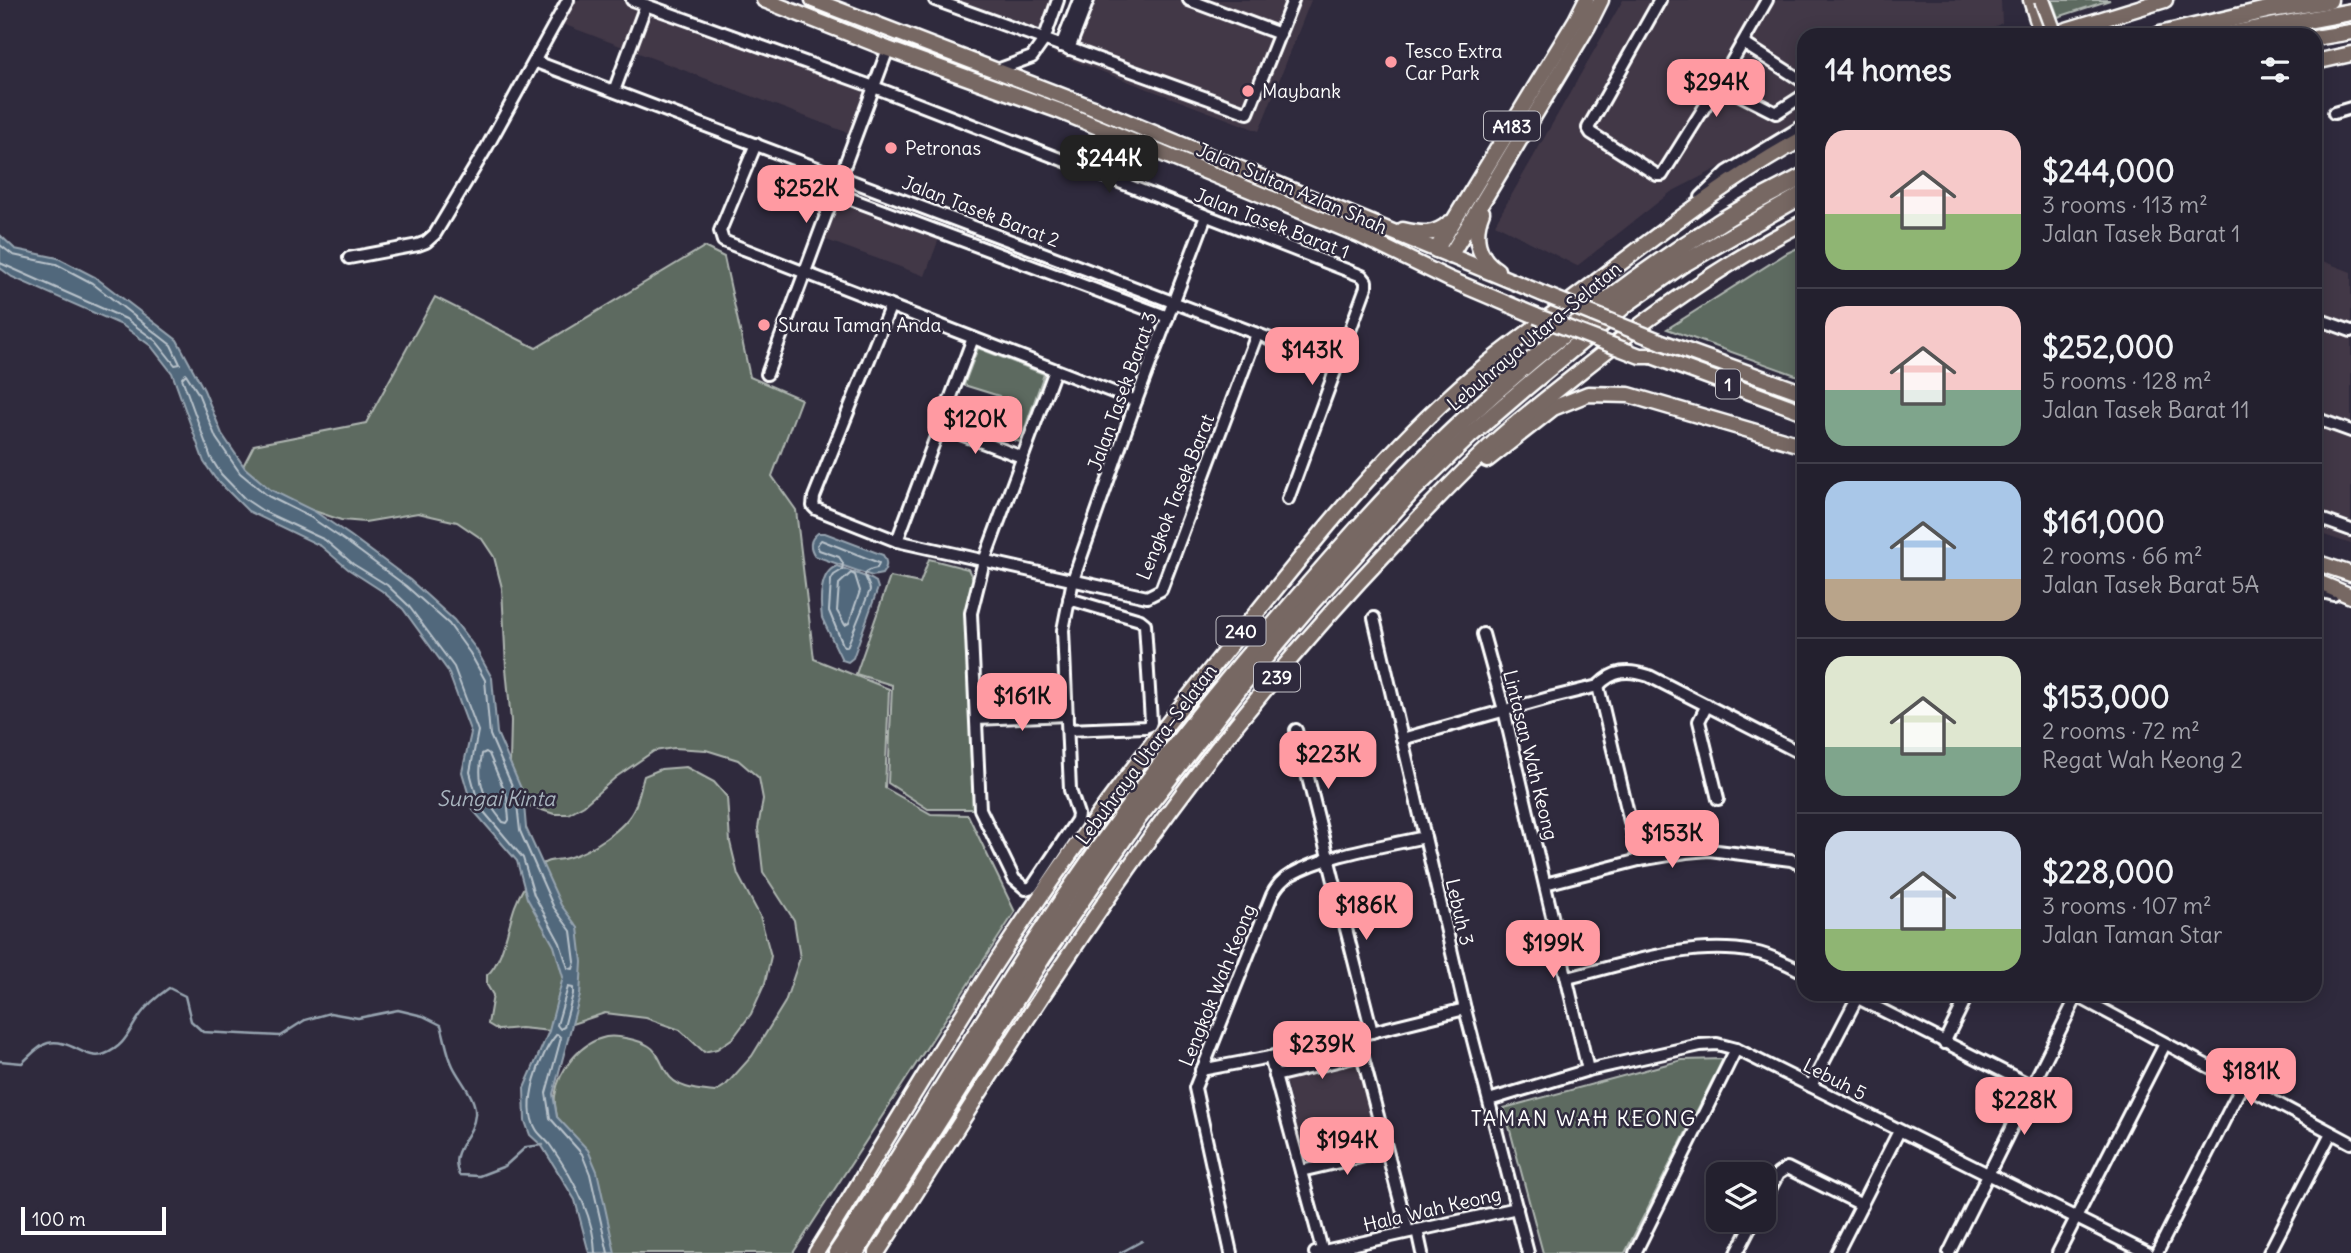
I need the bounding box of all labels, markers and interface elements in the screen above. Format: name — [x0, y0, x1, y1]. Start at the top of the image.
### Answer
place label: Tesco Extra Car Park — [1405, 39, 1503, 85]
text: 14 homes — [1825, 51, 1952, 89]
icon: filters — [2256, 51, 2294, 89]
marker: Tesco Extra Car Park — [1383, 54, 1399, 70]
pin: $294K — [1667, 60, 1765, 119]
text: $294K — [1683, 67, 1749, 96]
place label: Maybank — [1262, 79, 1341, 103]
marker: Maybank — [1240, 83, 1256, 99]
road number: A183 — [1484, 112, 1540, 140]
place label: Petronas — [905, 136, 981, 160]
pin: $244K — [1060, 136, 1158, 195]
street label: Jalan Sultan Azlan Shah — [1193, 137, 1391, 239]
marker: Petronas — [883, 140, 899, 156]
text: $244K — [1076, 143, 1142, 172]
text: $244,000 — [2042, 152, 2175, 190]
icon: home — [1881, 158, 1965, 242]
pin: $252K — [757, 166, 855, 225]
street label: Jalan Tasek Barat 2 — [899, 170, 1063, 252]
text: $252K — [773, 173, 839, 202]
street label: Jalan Tasek Barat 1 — [1191, 182, 1353, 264]
text: 3 rooms · 113 m² — [2042, 190, 2208, 219]
text: Jalan Tasek Barat 1 — [2042, 219, 2240, 248]
street label: Lebuhraya Utara–Selatan — [1442, 256, 1626, 416]
street label: Jalan Tasek Barat 3 — [1082, 308, 1162, 474]
place label: Surau Taman Anda — [778, 313, 942, 337]
marker: Surau Taman Anda — [756, 317, 772, 333]
pin: $143K — [1263, 328, 1361, 387]
text: $252,000 — [2042, 328, 2174, 366]
icon: home — [1881, 334, 1965, 418]
text: $143K — [1281, 335, 1343, 364]
text: 5 rooms · 128 m² — [2042, 366, 2212, 395]
road number: 1 — [1716, 370, 1740, 398]
text: Jalan Tasek Barat 11 — [2042, 395, 2250, 424]
pin: $120K — [926, 396, 1024, 456]
text: $120K — [943, 404, 1007, 433]
street label: Lengkok Tasek Barat — [1131, 411, 1219, 583]
text: $161,000 — [2042, 503, 2165, 541]
icon: home — [1881, 509, 1965, 593]
text: 2 rooms · 66 m² — [2042, 541, 2203, 570]
text: Jalan Tasek Barat 5A — [2042, 570, 2259, 599]
road number: 240 — [1216, 616, 1266, 646]
street label: Lebuhraya Utara–Selatan — [1070, 659, 1222, 849]
road number: 239 — [1254, 662, 1300, 692]
street label: Lintasan Wah Keong — [1498, 667, 1564, 843]
pin: $161K — [973, 674, 1071, 733]
text: $153,000 — [2042, 678, 2170, 716]
text: $161K — [993, 681, 1051, 710]
icon: home — [1881, 684, 1965, 768]
text: 2 rooms · 72 m² — [2042, 716, 2200, 745]
pin: $223K — [1279, 732, 1377, 791]
text: $223K — [1295, 739, 1361, 768]
text: Regat Wah Keong 2 — [2042, 745, 2243, 774]
water label: Sungai Kinta — [437, 785, 556, 812]
pin: $153K — [1623, 810, 1721, 870]
text: $153K — [1641, 818, 1703, 847]
text: $228,000 — [2042, 853, 2174, 891]
icon: home — [1881, 859, 1965, 943]
street label: Lebuh 3 — [1441, 876, 1479, 948]
pin: $186K — [1317, 883, 1415, 942]
text: $186K — [1335, 890, 1397, 919]
text: 3 rooms · 107 m² — [2042, 891, 2212, 920]
street label: Lengkok Wah Keong — [1174, 900, 1260, 1070]
pin: $199K — [1504, 920, 1602, 980]
text: Jalan Taman Star — [2042, 920, 2222, 949]
text: $199K — [1522, 928, 1584, 957]
pin: $239K — [1273, 1021, 1371, 1081]
text: $239K — [1289, 1029, 1355, 1058]
pin: $181K — [2202, 1048, 2300, 1108]
street label: Lebuh 5 — [1799, 1053, 1871, 1105]
text: $181K — [2222, 1056, 2280, 1085]
pin: $228K — [1975, 1078, 2073, 1137]
text: $228K — [1991, 1085, 2057, 1114]
district label: TAMAN WAH KEONG — [1471, 1105, 1697, 1132]
pin: $194K — [1298, 1118, 1396, 1177]
text: $194K — [1316, 1125, 1378, 1154]
map controls — [1706, 1162, 1776, 1232]
button: layers — [1706, 1162, 1776, 1232]
street label: Hala Wah Keong — [1361, 1181, 1503, 1237]
scale bar — [21, 1204, 166, 1236]
text: 100 m — [32, 1207, 86, 1231]

